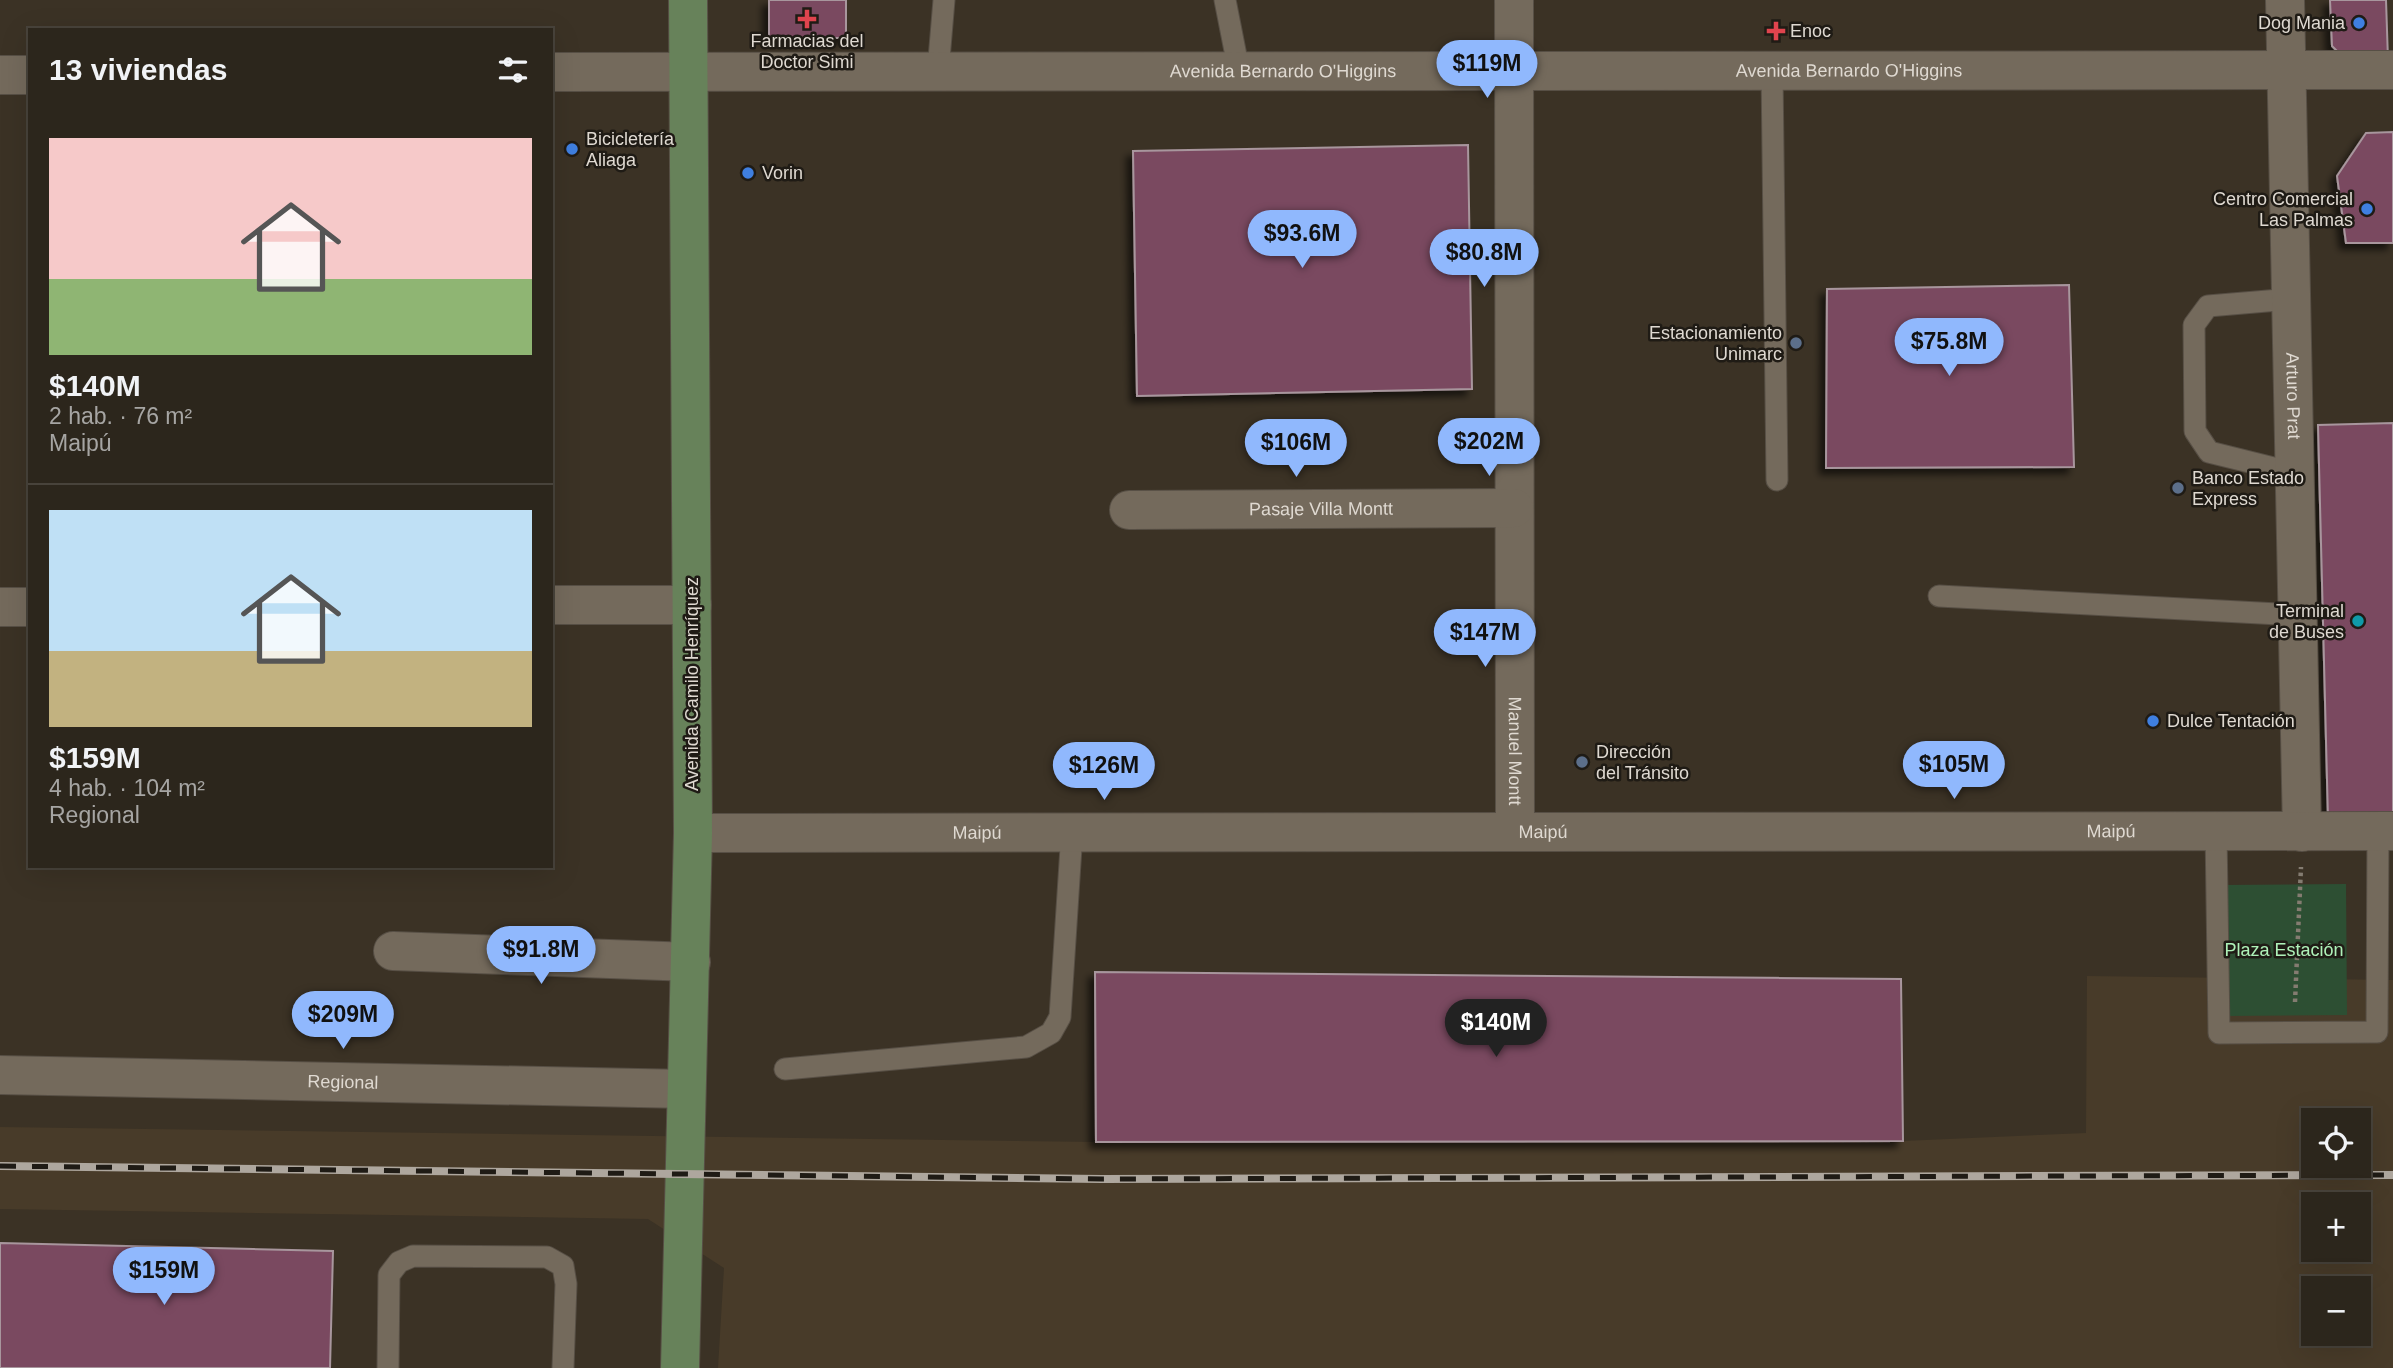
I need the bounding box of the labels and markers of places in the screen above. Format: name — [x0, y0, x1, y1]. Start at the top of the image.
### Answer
marker: Farmacias del Doctor Simi — [799, 11, 815, 27]
place label: Dog Mania — [2258, 13, 2346, 33]
marker: Dog Mania — [2351, 15, 2367, 31]
place label: Enoc — [1790, 21, 1831, 41]
marker: Enoc — [1768, 23, 1784, 39]
place label: Farmacias del Doctor Simi — [750, 31, 864, 72]
pin: $119M — [1438, 41, 1536, 100]
place label: Bicicletería Aliaga — [586, 129, 675, 170]
marker: Bicicletería Aliaga — [564, 141, 580, 157]
place label: Vorin — [762, 163, 803, 183]
marker: Vorin — [740, 165, 756, 181]
place label: Centro Comercial Las Palmas — [2213, 189, 2353, 230]
marker: Centro Comercial Las Palmas — [2359, 201, 2375, 217]
pin: $93.6M — [1245, 210, 1359, 270]
pin: $80.8M — [1427, 230, 1541, 289]
pin: $75.8M — [1892, 318, 2006, 378]
place label: Estacionamiento Unimarc — [1649, 323, 1782, 364]
marker: Estacionamiento Unimarc — [1788, 335, 1804, 351]
pin: $202M — [1440, 419, 1538, 478]
pin: $106M — [1247, 420, 1345, 479]
place label: Banco Estado Express — [2192, 468, 2304, 509]
marker: Banco Estado Express — [2170, 480, 2186, 496]
place label: Terminal de Buses — [2269, 601, 2344, 642]
pin: $147M — [1436, 610, 1534, 669]
marker: Terminal de Buses — [2350, 613, 2366, 629]
place label: Dulce Tentación — [2167, 711, 2295, 731]
marker: Dulce Tentación — [2145, 713, 2161, 729]
pin: $126M — [1055, 742, 1153, 802]
place label: Dirección del Tránsito — [1596, 742, 1689, 783]
pin: $105M — [1905, 742, 2003, 801]
marker: Dirección del Tránsito — [1574, 754, 1590, 770]
pin: $91.8M — [484, 926, 598, 986]
pin: $209M — [294, 992, 392, 1051]
pin: $140M — [1447, 1000, 1545, 1059]
pin: $159M — [115, 1248, 213, 1307]

